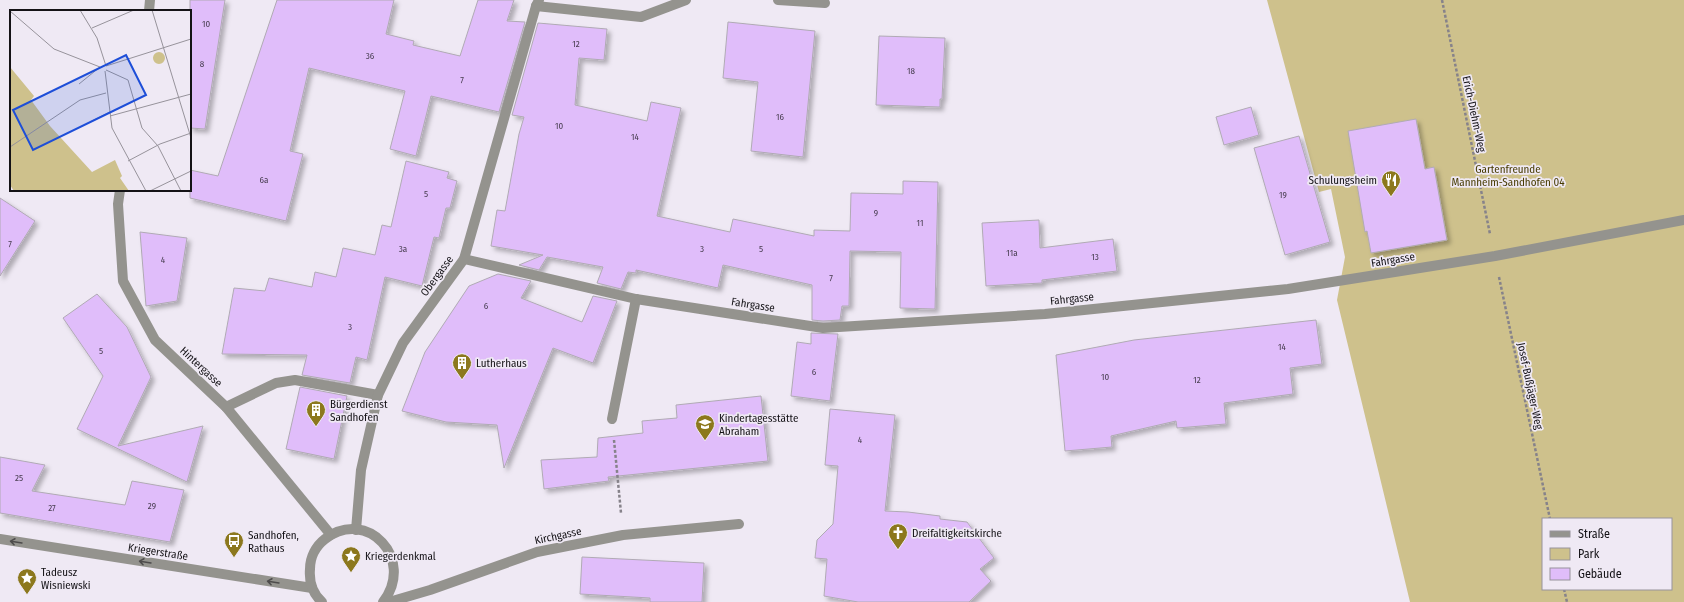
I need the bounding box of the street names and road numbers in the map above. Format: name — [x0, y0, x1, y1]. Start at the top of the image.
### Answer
street label: Erich-Diehm-Weg — [1460, 75, 1489, 154]
street label: Fahrgasse — [1370, 250, 1416, 270]
street label: Obergasse — [418, 253, 456, 299]
street label: Fahrgasse — [1049, 290, 1095, 308]
street label: Fahrgasse — [730, 295, 776, 315]
street label: Josef-Bußjäger-Weg — [1514, 341, 1546, 431]
street label: Hintergasse — [177, 344, 225, 390]
street label: Kirchgasse — [533, 525, 583, 547]
street label: Kriegerstraße — [127, 541, 189, 563]

